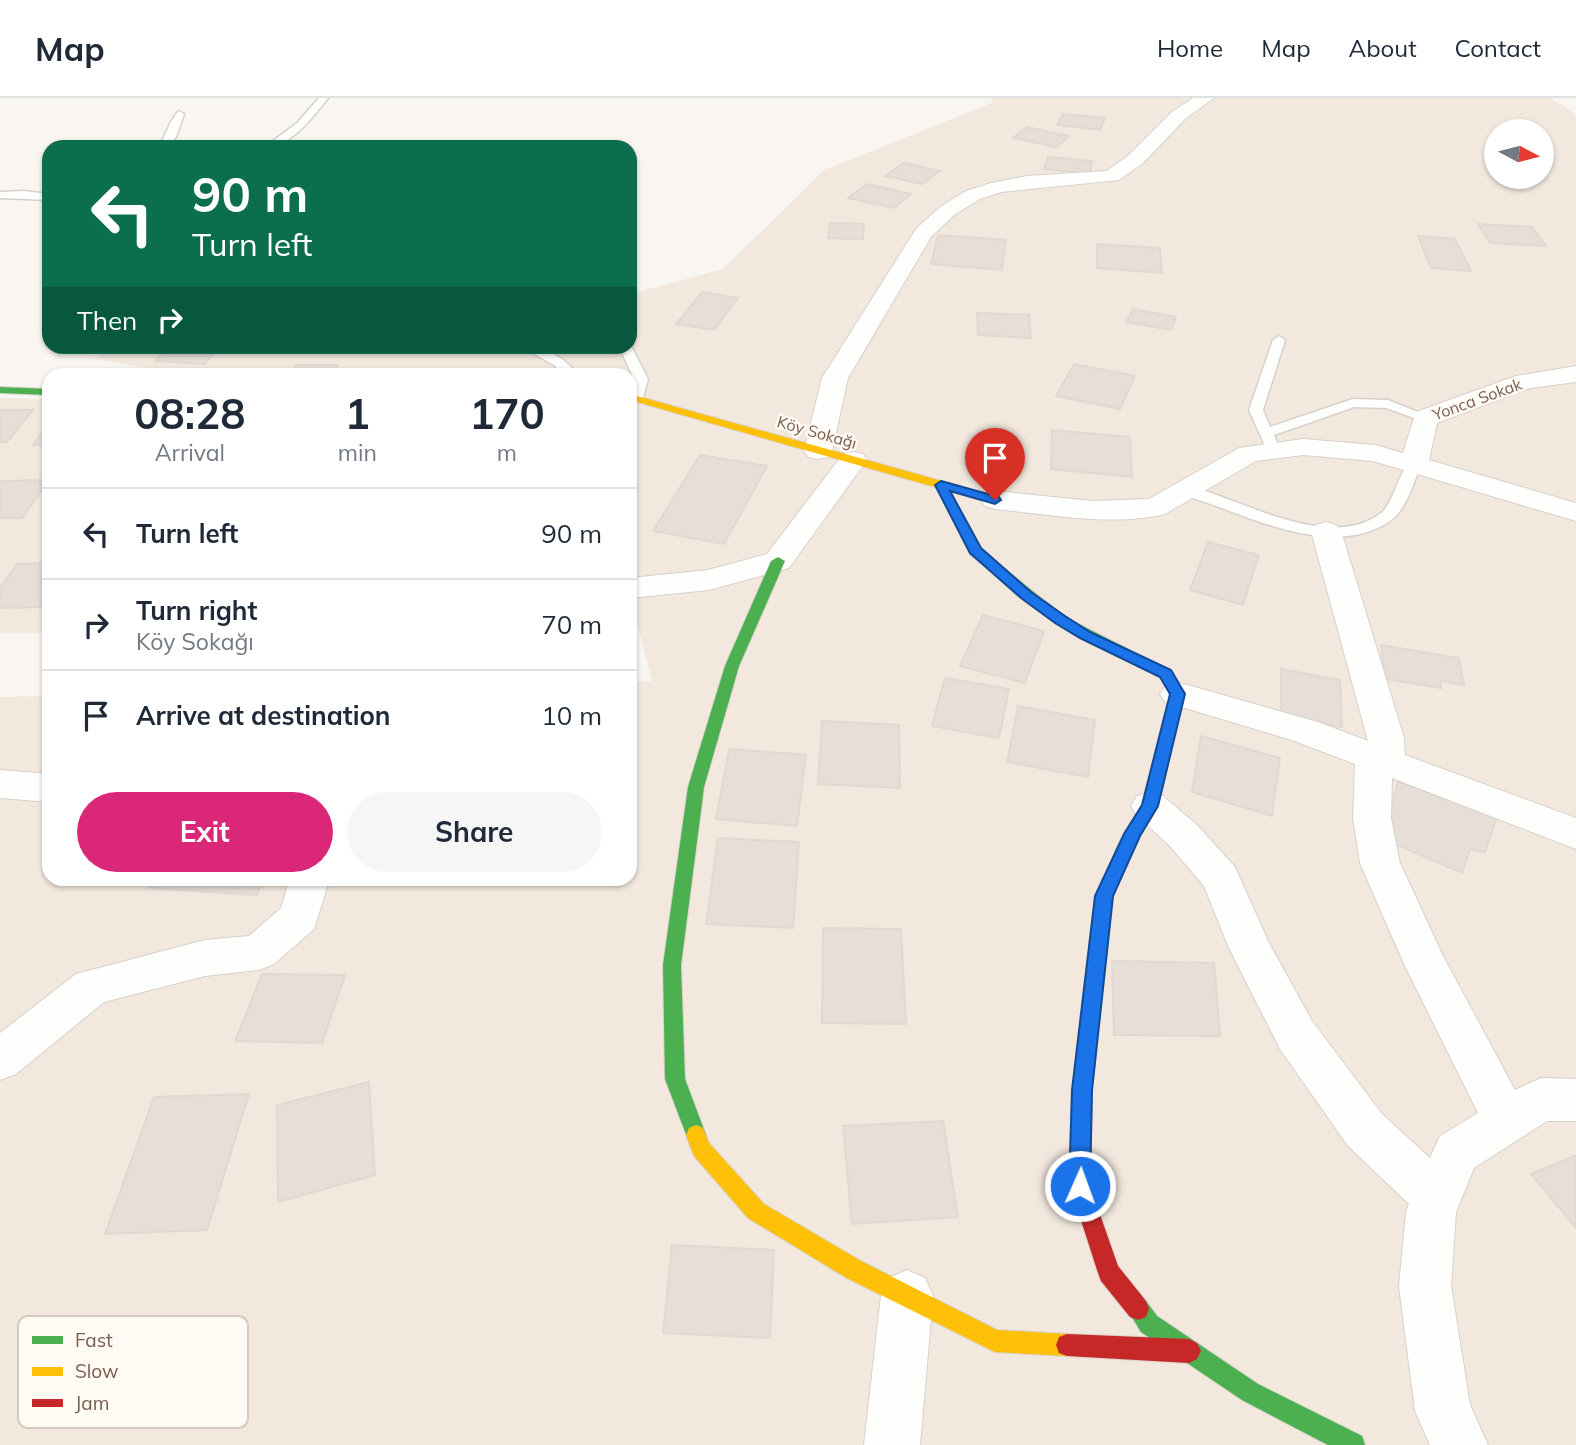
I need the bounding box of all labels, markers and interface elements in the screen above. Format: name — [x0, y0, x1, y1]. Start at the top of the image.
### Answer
text: Map — [35, 28, 105, 69]
text: Home — [1157, 33, 1223, 63]
text: Map — [1261, 33, 1311, 63]
text: About — [1349, 33, 1417, 63]
text: Contact — [1455, 33, 1541, 63]
north arrow — [1484, 119, 1554, 189]
map controls — [1484, 119, 1554, 189]
text: 90 m — [192, 163, 308, 224]
icon: left — [77, 168, 168, 259]
text: Turn left — [192, 224, 312, 264]
icon: right — [151, 301, 189, 339]
text: Then — [77, 304, 137, 337]
street label: Yonca Sokak — [1429, 373, 1525, 425]
text: 08:28 — [134, 387, 245, 440]
text: 1 — [345, 387, 370, 440]
text: 170 — [469, 387, 545, 440]
street label: Köy Sokağı — [775, 411, 859, 453]
pin — [965, 428, 1025, 500]
text: Arrival — [155, 438, 225, 467]
text: min — [338, 438, 377, 467]
text: m — [497, 438, 517, 467]
icon: arrive — [976, 439, 1014, 477]
icon: left — [77, 515, 115, 553]
text: Turn left — [136, 517, 238, 550]
text: 90 m — [541, 517, 602, 550]
text: Turn right — [136, 594, 257, 627]
icon: right — [77, 606, 115, 644]
text: 70 m — [541, 608, 602, 641]
text: Köy Sokağı — [136, 627, 254, 656]
icon: arrive — [77, 697, 115, 735]
text: Arrive at destination — [136, 699, 391, 732]
text: 10 m — [541, 699, 602, 732]
button: Exit — [77, 792, 333, 872]
button: Share — [347, 792, 602, 872]
position arrow — [1043, 1149, 1117, 1223]
legend — [18, 1316, 248, 1428]
text: Fast — [75, 1328, 113, 1352]
text: Slow — [75, 1359, 119, 1383]
text: Jam — [75, 1391, 109, 1415]

